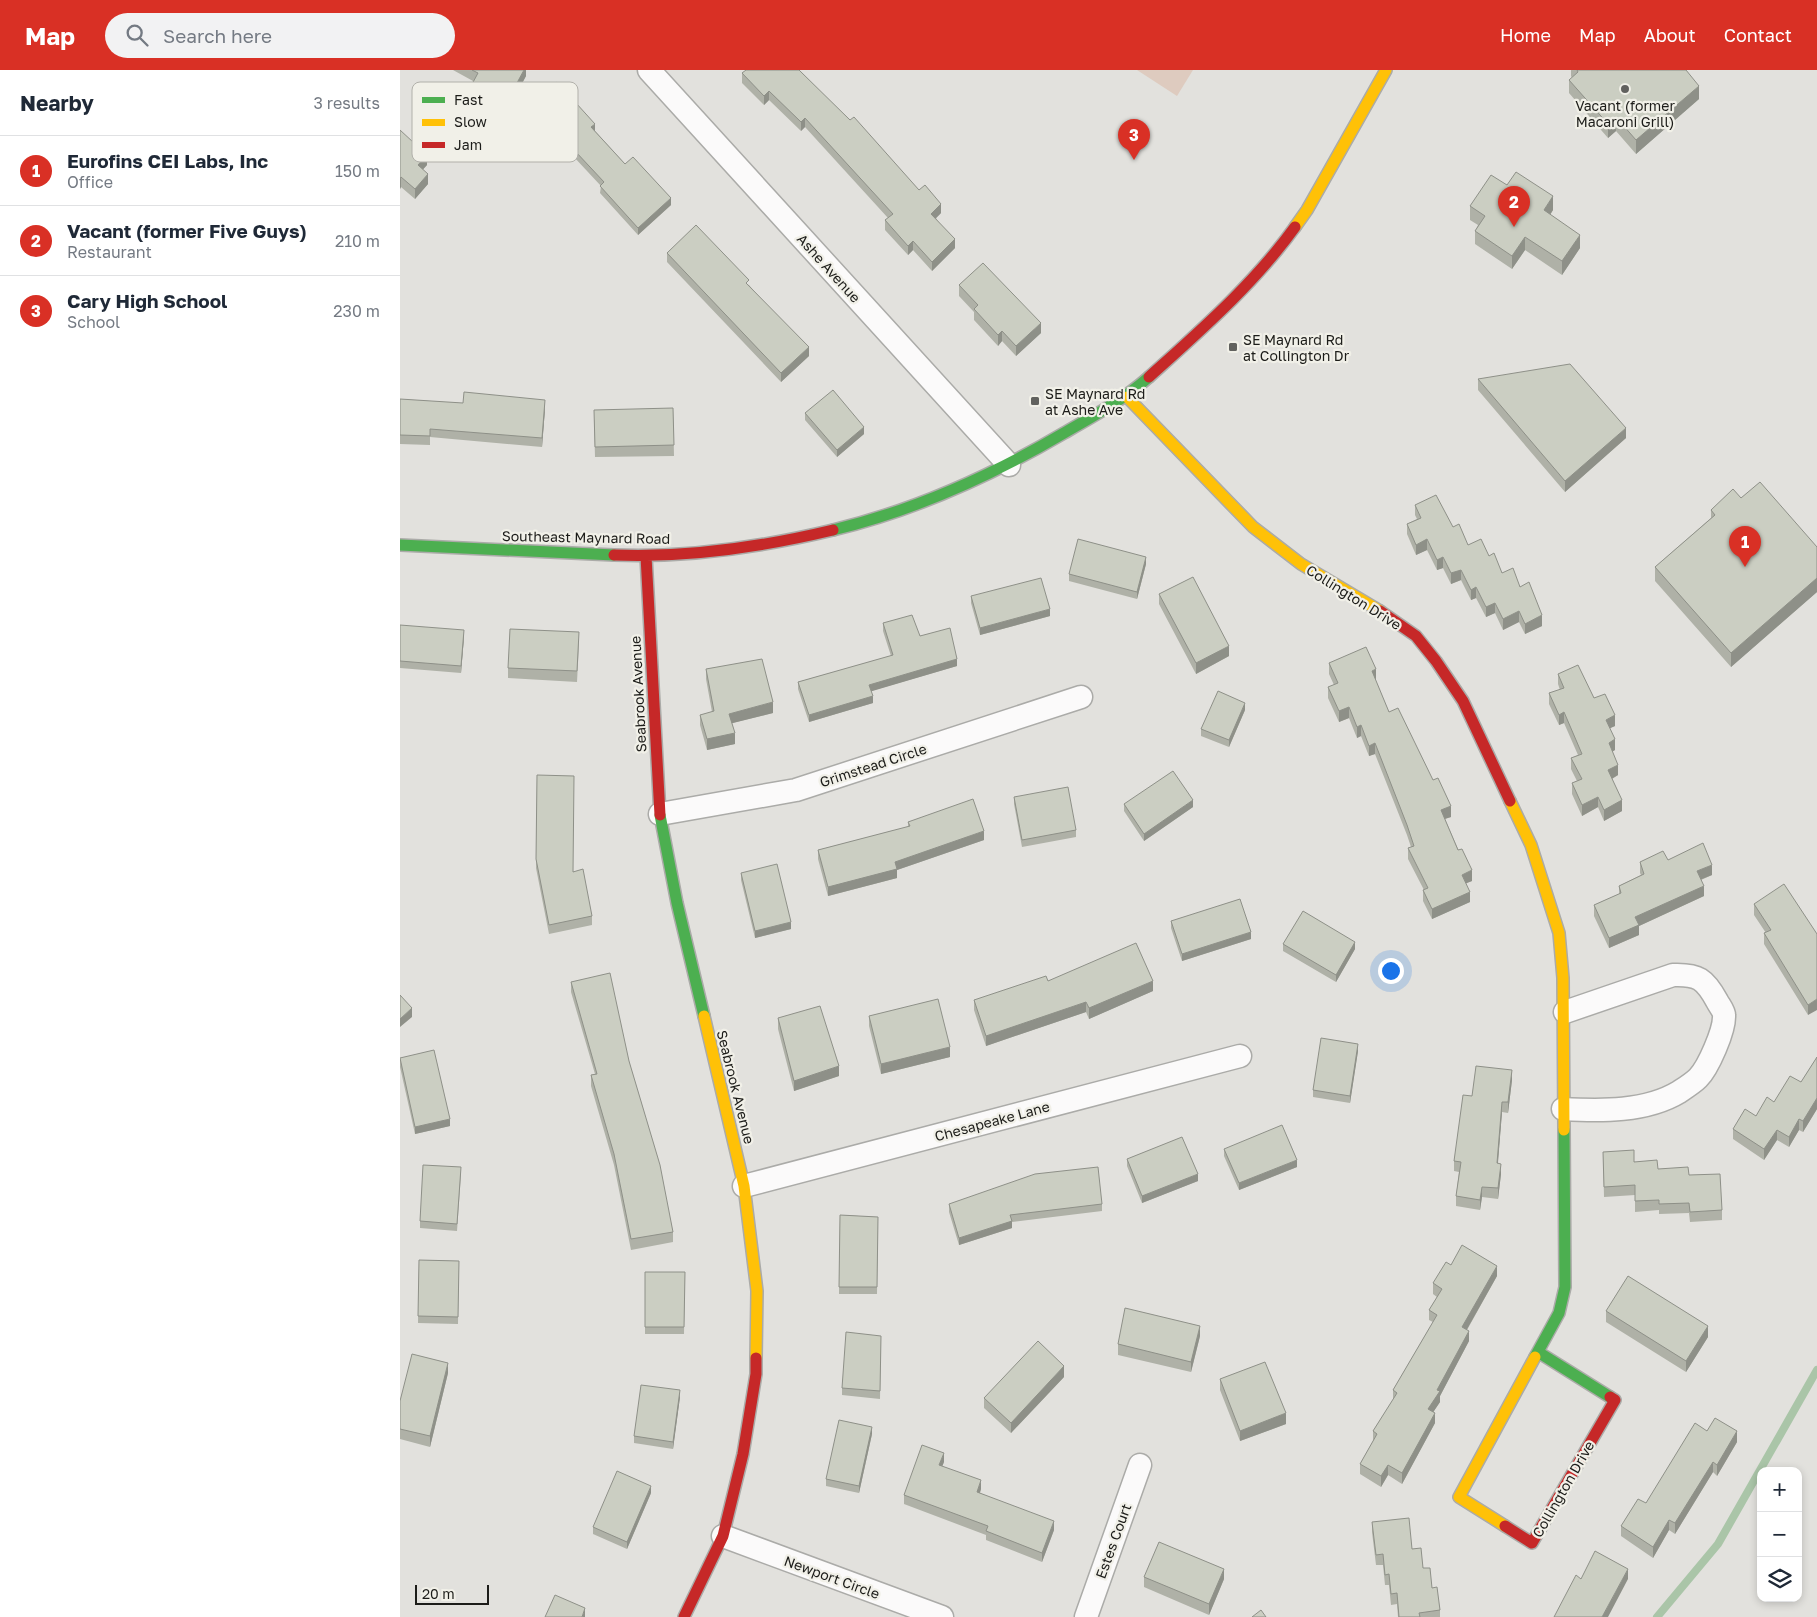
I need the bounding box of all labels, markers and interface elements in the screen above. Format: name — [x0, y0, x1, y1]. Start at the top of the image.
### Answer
search box — [105, 13, 455, 58]
text: Map — [25, 21, 75, 50]
icon: search — [123, 21, 151, 49]
text: Search here — [163, 24, 272, 47]
text: Home — [1500, 24, 1551, 46]
text: Map — [1579, 24, 1616, 46]
text: About — [1644, 24, 1696, 46]
text: Contact — [1724, 24, 1792, 46]
legend — [412, 82, 578, 162]
marker: Vacant (former Macaroni Grill) — [1619, 83, 1631, 95]
text: Nearby — [20, 90, 94, 116]
text: Fast — [454, 91, 483, 108]
text: 3 results — [313, 93, 380, 113]
place label: Vacant (former Macaroni Grill) — [1575, 97, 1675, 130]
text: Slow — [454, 113, 487, 130]
pin: 3 — [1118, 119, 1150, 160]
text: Jam — [454, 136, 482, 153]
text: Eurofins CEI Labs, Inc — [67, 149, 268, 172]
text: 1 — [32, 161, 40, 181]
text: 150 m — [335, 161, 380, 181]
text: Office — [67, 172, 113, 192]
pin: 2 — [1498, 186, 1530, 227]
text: Vacant (former Five Guys) — [67, 219, 307, 242]
street label: Ashe Avenue — [794, 230, 864, 306]
text: 2 — [31, 231, 41, 251]
text: 210 m — [335, 231, 380, 251]
text: Restaurant — [67, 242, 152, 262]
text: Cary High School — [67, 289, 227, 312]
text: 3 — [31, 301, 41, 321]
text: 230 m — [333, 301, 380, 321]
text: School — [67, 312, 120, 332]
place label: SE Maynard Rd at Collington Dr — [1243, 331, 1350, 364]
marker: SE Maynard Rd at Collington Dr — [1227, 341, 1239, 353]
place label: SE Maynard Rd at Ashe Ave — [1045, 385, 1145, 418]
marker: SE Maynard Rd at Ashe Ave — [1029, 395, 1041, 407]
pin: 1 — [1729, 526, 1761, 567]
street label: Southeast Maynard Road — [502, 527, 670, 547]
street label: Collington Drive — [1303, 561, 1405, 633]
street label: Seabrook Avenue — [626, 635, 650, 753]
street label: Grimstead Circle — [817, 740, 929, 790]
your location — [1378, 958, 1404, 984]
street label: Seabrook Avenue — [714, 1028, 758, 1146]
street label: Chesapeake Lane — [933, 1097, 1051, 1145]
street label: Collington Drive — [1528, 1438, 1598, 1540]
map controls — [1757, 1467, 1802, 1602]
button: + — [1757, 1467, 1802, 1512]
street label: Estes Court — [1092, 1501, 1134, 1581]
button: − — [1757, 1512, 1802, 1557]
street label: Newport Circle — [782, 1552, 882, 1602]
button: layers — [1757, 1557, 1802, 1602]
scale bar — [415, 1582, 489, 1605]
text: 20 m — [422, 1585, 455, 1602]

